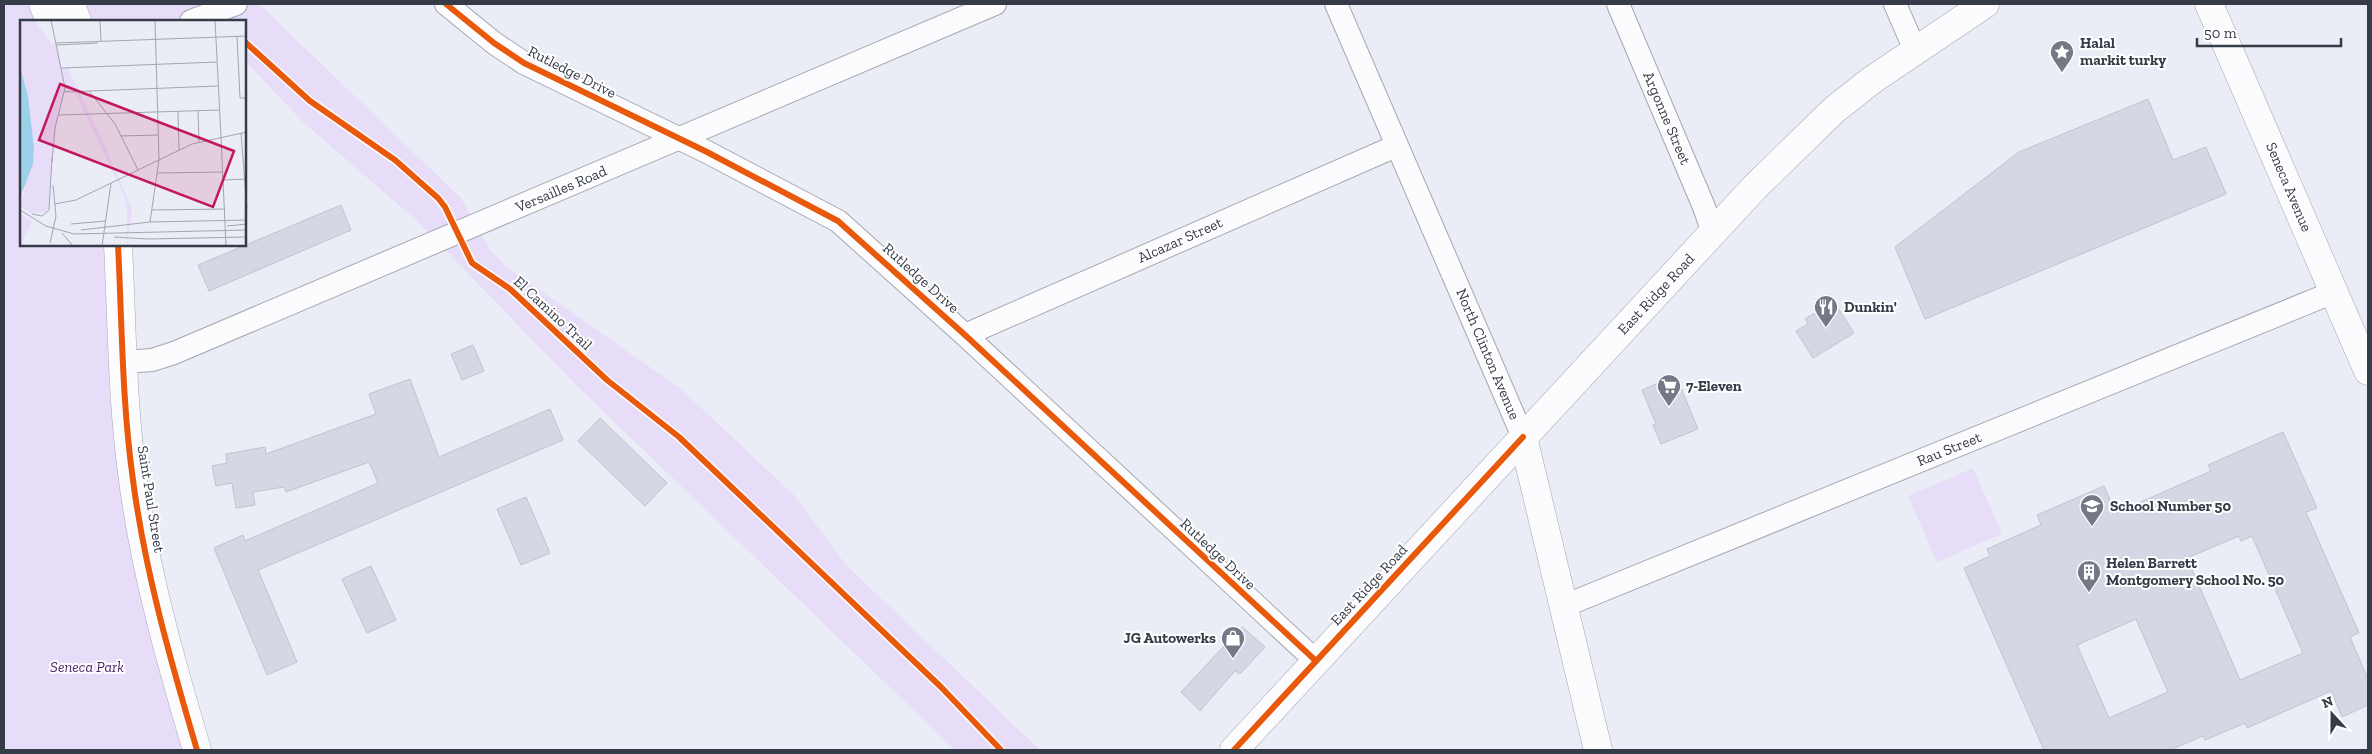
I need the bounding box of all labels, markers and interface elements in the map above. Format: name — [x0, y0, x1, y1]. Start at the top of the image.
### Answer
scale bar — [2197, 15, 2341, 47]
inset map — [20, 20, 246, 246]
text: 50 m — [2204, 24, 2237, 42]
place label: Halal markit turky — [2080, 34, 2166, 69]
place icon: Halal markit turky — [2049, 39, 2075, 73]
street label: Rutledge Drive — [525, 42, 619, 102]
street label: Argonne Street — [1639, 69, 1695, 168]
street label: Seneca Avenue — [2262, 140, 2316, 234]
street label: Versailles Road — [512, 161, 610, 217]
street label: Alcazar Street — [1135, 213, 1226, 267]
street label: Rutledge Drive — [879, 239, 963, 317]
street label: East Ridge Road — [1614, 249, 1699, 338]
street label: El Camino Trail — [510, 272, 596, 354]
street label: North Clinton Avenue — [1452, 286, 1524, 422]
restaurant icon: Dunkin' — [1813, 294, 1839, 328]
place label: Dunkin' — [1844, 298, 1897, 316]
supermarket icon: 7-Eleven — [1656, 373, 1682, 407]
place label: 7-Eleven — [1686, 377, 1742, 395]
street label: Rau Street — [1914, 428, 1984, 470]
street label: Saint Paul Street — [134, 444, 168, 554]
school or university icon: School Number 50 — [2079, 493, 2105, 527]
place label: School Number 50 — [2110, 497, 2231, 515]
street label: Rutledge Drive — [1177, 515, 1259, 593]
street label: East Ridge Road — [1327, 540, 1412, 629]
place label: Helen Barrett Montgomery School No. 50 — [2106, 554, 2285, 589]
building icon: Helen Barrett Montgomery School No. 50 — [2076, 559, 2102, 593]
shop icon: JG Autowerks — [1220, 625, 1246, 659]
place label: JG Autowerks — [1124, 629, 1216, 647]
park label: Seneca Park — [50, 658, 124, 676]
north arrow — [2307, 689, 2357, 739]
text: N — [2320, 692, 2336, 712]

